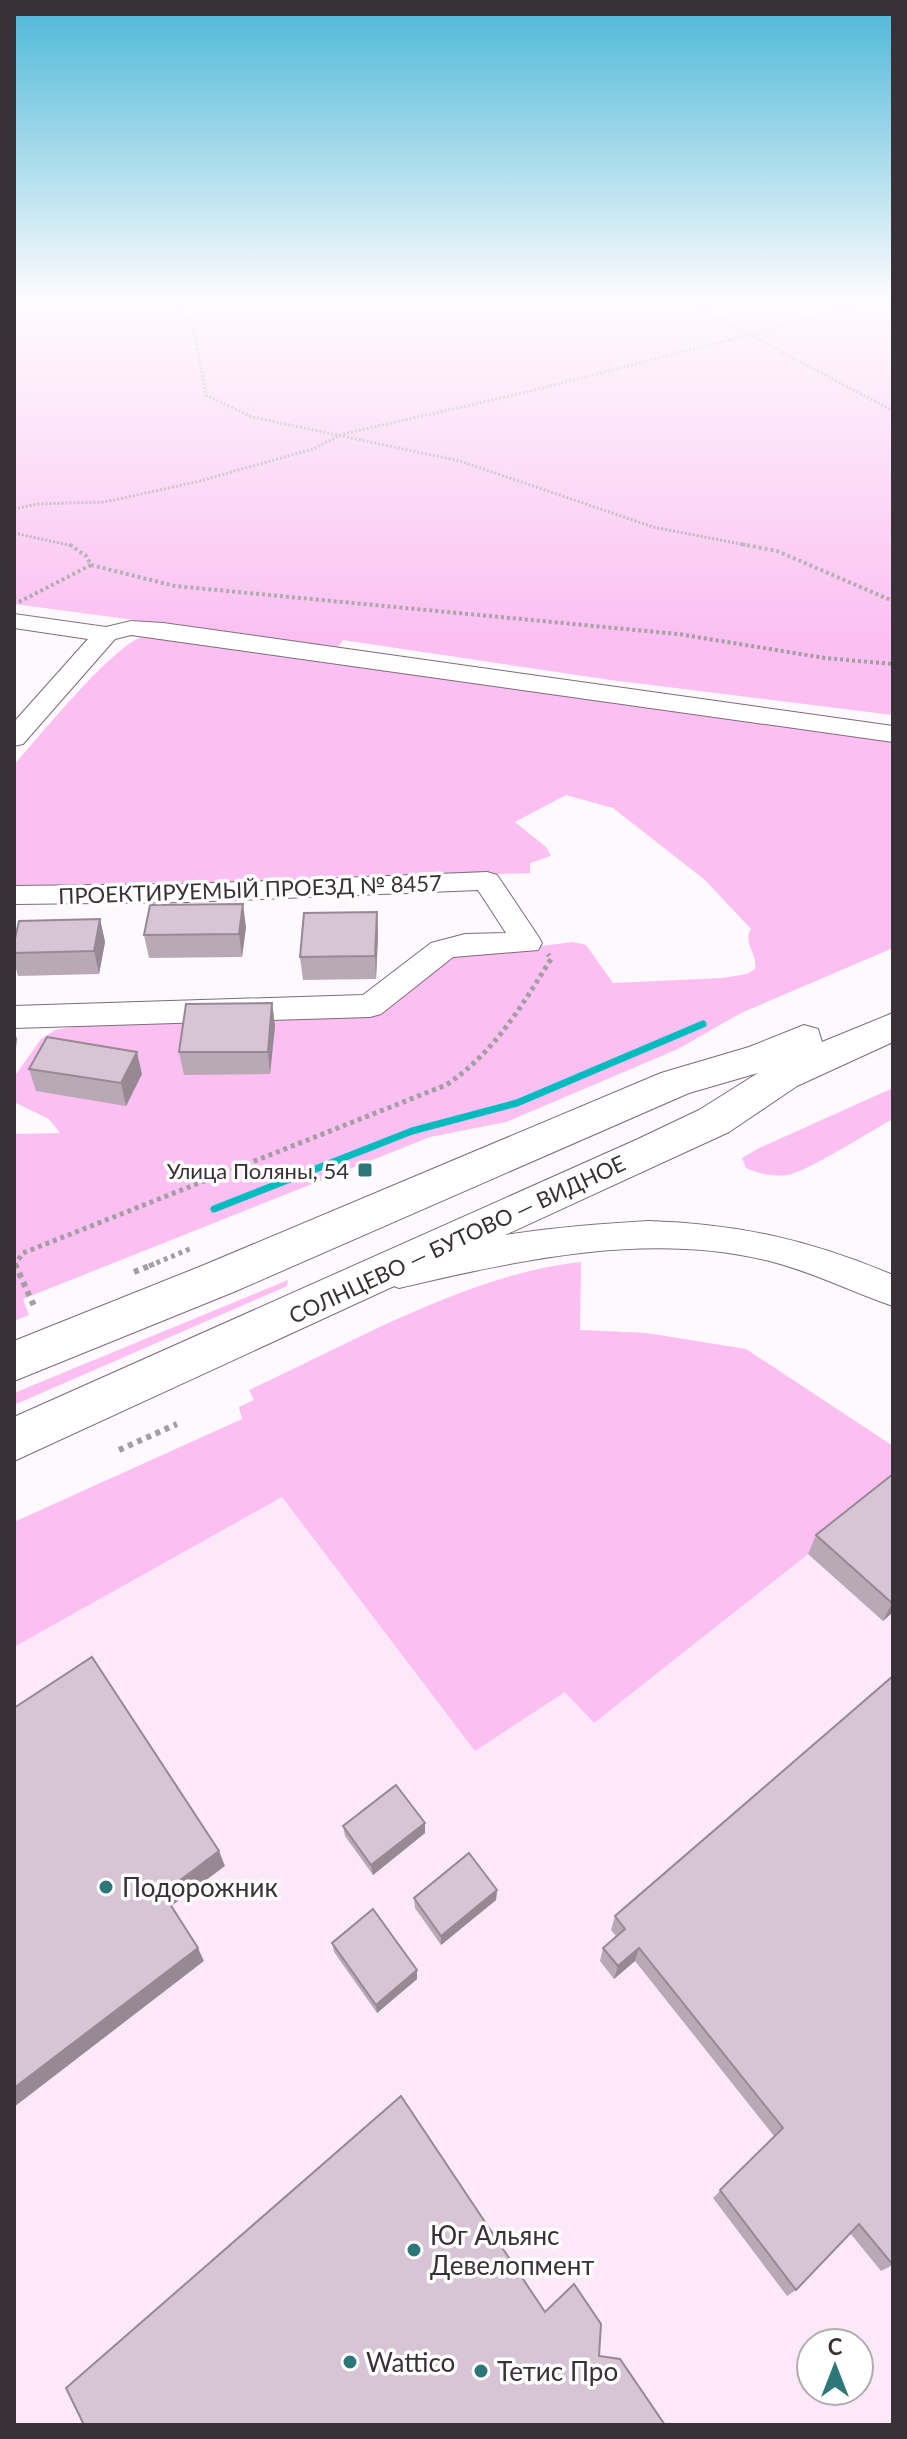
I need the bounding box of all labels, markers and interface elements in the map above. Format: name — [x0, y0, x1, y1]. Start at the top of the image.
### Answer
street label: ПРОЕКТИРУЕМЫЙ ПРОЕЗД № 8457 — [58, 869, 442, 909]
street label: СОЛНЦЕВО — БУТОВО — ВИДНОЕ — [285, 1149, 629, 1329]
place label: Улица Поляны, 54 — [167, 1157, 349, 1184]
marker: Улица Поляны, 54 — [356, 1161, 374, 1179]
place label: Подорожник — [122, 1871, 278, 1903]
marker: Подорожник — [97, 1878, 115, 1896]
place label: Юг Альянс Девелопмент — [430, 2219, 594, 2281]
marker: Юг Альянс Девелопмент — [405, 2241, 423, 2259]
north arrow — [795, 2327, 875, 2407]
text: С — [828, 2333, 843, 2360]
place label: Wattico — [366, 2346, 455, 2378]
marker: Wattico — [341, 2353, 359, 2371]
place label: Тетис Про — [497, 2355, 618, 2387]
marker: Тетис Про — [472, 2362, 490, 2380]

